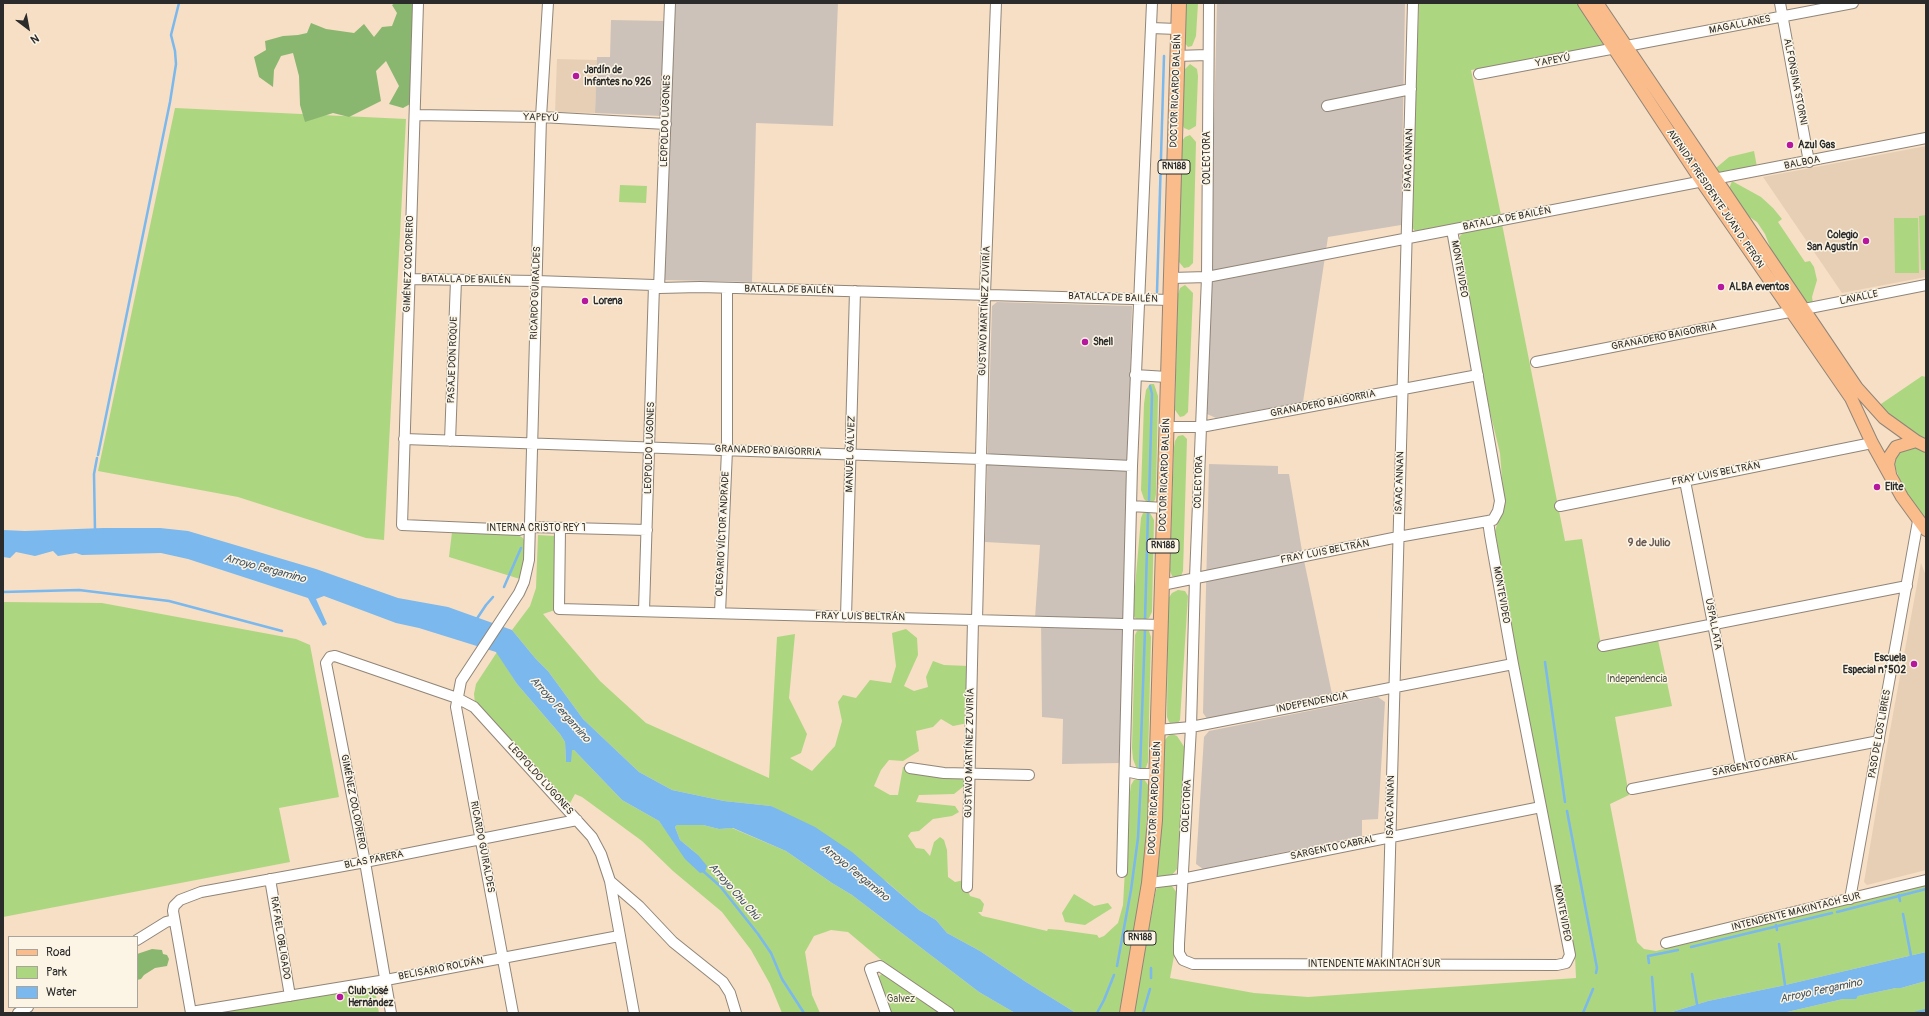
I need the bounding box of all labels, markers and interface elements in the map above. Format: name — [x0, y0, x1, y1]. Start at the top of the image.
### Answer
north arrow — [8, 8, 48, 48]
street label: MAGALLANES — [1708, 13, 1772, 37]
text: N — [28, 31, 41, 46]
street label: DOCTOR RICARDO BALBÍN — [1168, 34, 1184, 148]
street label: ALFONSINA STORNI — [1781, 37, 1809, 127]
street label: YAPEYÚ — [1534, 52, 1572, 70]
place label: Jardín de Infantes nº 926 — [584, 64, 651, 88]
marker: Jardín de Infantes nº 926 — [571, 71, 581, 81]
street label: LEOPOLDO LUGONES — [658, 75, 674, 167]
street label: YAPEYÚ — [523, 111, 559, 125]
street label: AVENIDA PRESIDENTE JUAN D. PERÓN — [1664, 127, 1766, 271]
street label: ISAAC ANNAN — [1402, 128, 1416, 192]
street label: COLECTORA — [1201, 131, 1213, 185]
place label: Azul Gas — [1798, 139, 1835, 151]
marker: Azul Gas — [1785, 140, 1795, 150]
street label: BALBOA — [1783, 154, 1821, 172]
road number: RN188 — [1158, 160, 1190, 174]
street label: BATALLA DE BAILÉN — [1462, 205, 1552, 233]
street label: GIMÉNEZ COLODRERO — [401, 215, 417, 313]
place label: Colegio San Agustín — [1806, 229, 1858, 252]
marker: Colegio San Agustín — [1861, 236, 1871, 246]
street label: MONTEVIDEO — [1448, 240, 1470, 298]
street label: RICARDO GÜIRALDES — [528, 246, 544, 340]
street label: GUSTAVO MARTÍNEZ ZUVIRÍA — [977, 246, 993, 376]
street label: BATALLA DE BAILÉN — [421, 273, 511, 287]
place label: ALBA eventos — [1729, 281, 1789, 293]
marker: ALBA eventos — [1716, 282, 1726, 292]
street label: BATALLA DE BAILÉN — [744, 283, 834, 297]
street label: LAVALLE — [1839, 288, 1879, 308]
street label: BATALLA DE BAILÉN — [1068, 290, 1158, 306]
place label: Lorena — [593, 295, 622, 307]
marker: Lorena — [580, 296, 590, 306]
street label: PASAJE DON ROQUE — [445, 316, 461, 404]
street label: GRANADERO BAIGORRIA — [1610, 321, 1718, 353]
place label: Shell — [1093, 336, 1113, 348]
marker: Shell — [1080, 337, 1090, 347]
street label: GRANADERO BAIGORRIA — [1269, 388, 1377, 420]
street label: LEOPOLDO LUGONES — [642, 402, 658, 494]
street label: MANUEL GÁLVEZ — [844, 415, 858, 493]
street label: DOCTOR RICARDO BALBÍN — [1157, 418, 1173, 532]
street label: GRANADERO BAIGORRIA — [714, 443, 822, 459]
street label: ISAAC ANNAN — [1393, 451, 1407, 515]
street label: COLECTORA — [1192, 455, 1206, 509]
street label: FRAY LUIS BELTRÁN — [1671, 460, 1761, 488]
street label: OLEGARIO VÍCTOR ANDRADE — [714, 471, 732, 597]
place label: Elite — [1885, 481, 1903, 493]
marker: Elite — [1872, 482, 1882, 492]
street label: INTERNA CRISTO REY 1 — [486, 522, 586, 534]
district label: 9 de Julio — [1628, 536, 1670, 550]
street label: FRAY LUIS BELTRÁN — [1280, 538, 1370, 566]
road number: RN188 — [1147, 539, 1179, 553]
water label: Arroyo Pergamino — [223, 552, 307, 586]
street label: MONTEVIDEO — [1490, 566, 1512, 624]
street label: USPALLATA — [1702, 597, 1724, 651]
street label: FRAY LUIS BELTRÁN — [815, 610, 905, 624]
place label: Escuela Especial n°502 — [1843, 652, 1906, 676]
marker: Escuela Especial n°502 — [1909, 659, 1919, 669]
park label: Independencia — [1607, 673, 1667, 685]
water label: Arroyo Pergamino — [527, 674, 593, 746]
street label: GUSTAVO MARTÍNEZ ZUVIRÍA — [963, 688, 977, 818]
street label: PASO DE LOS LIBRES — [1866, 689, 1894, 779]
street label: INDEPENDENCIA — [1275, 690, 1349, 716]
street label: LEOPOLDO LUGONES — [505, 741, 575, 817]
street label: DOCTOR RICARDO BALBÍN — [1146, 741, 1164, 855]
street label: SARGENTO CABRAL — [1711, 751, 1799, 779]
street label: GIMÉNEZ COLODRERO — [338, 753, 368, 851]
street label: ISAAC ANNAN — [1384, 775, 1398, 839]
street label: COLECTORA — [1180, 779, 1194, 833]
street label: RICARDO GÜIRALDES — [467, 800, 497, 894]
street label: SARGENTO CABRAL — [1289, 833, 1377, 863]
water label: Arroyo Pergamino — [818, 842, 892, 904]
street label: BLAS PARERA — [343, 848, 405, 872]
water label: Arroyo Chu Chú — [706, 861, 762, 923]
street label: MONTEVIDEO — [1551, 884, 1573, 942]
street label: INTENDENTE MAKINTACH SUR — [1730, 890, 1862, 934]
street label: RAFAEL OBLIGADO — [268, 896, 292, 980]
road number: RN188 — [1124, 931, 1156, 945]
legend — [8, 936, 138, 1008]
text: Road — [46, 945, 71, 960]
street label: BELISARIO ROLDÁN — [397, 955, 485, 983]
street label: INTENDENTE MAKINTACH SUR — [1308, 958, 1440, 970]
text: Park — [46, 965, 67, 980]
water label: Arroyo Pergamino — [1779, 976, 1863, 1006]
text: Water — [46, 985, 77, 1000]
place label: Club José Hernández — [348, 985, 394, 1008]
marker: Club José Hernández — [335, 992, 345, 1002]
park label: Galvez — [887, 993, 915, 1005]

